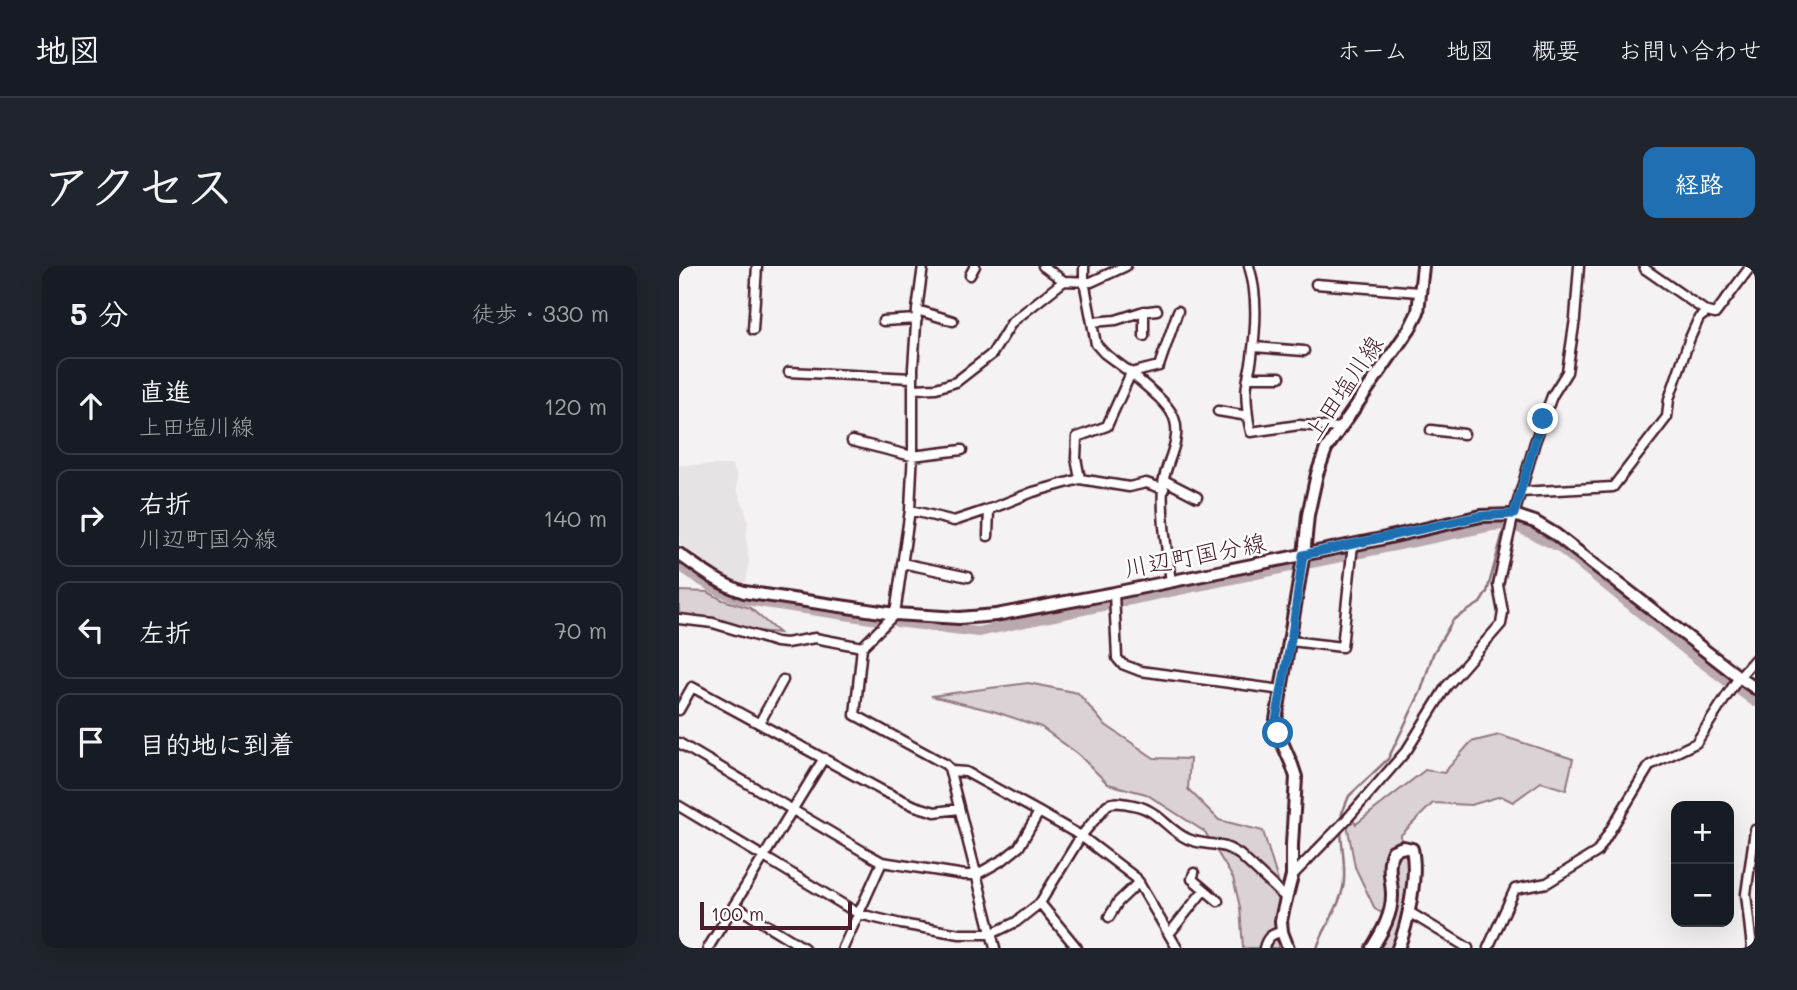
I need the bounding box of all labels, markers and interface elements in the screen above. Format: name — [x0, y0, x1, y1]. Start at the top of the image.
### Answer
text: 地図 — [35, 27, 101, 70]
text: ホーム — [1337, 34, 1408, 65]
text: 地図 — [1446, 34, 1494, 65]
text: 概要 — [1532, 34, 1580, 65]
text: お問い合わせ — [1618, 34, 1762, 65]
button: 経路 — [1643, 147, 1755, 218]
text: アクセス — [42, 153, 235, 216]
text: 5 分 — [70, 293, 128, 333]
text: 徒歩 · 330 m — [471, 298, 609, 328]
street label: 上田塩川線 — [1296, 329, 1389, 446]
text: 直進 — [139, 374, 191, 408]
icon: ahead — [72, 387, 110, 425]
text: 120 m — [544, 391, 607, 421]
route end — [1527, 403, 1558, 434]
text: 上田塩川線 — [139, 411, 254, 441]
text: 右折 — [139, 486, 191, 520]
icon: right — [72, 499, 110, 537]
text: 140 m — [543, 503, 607, 533]
text: 川辺町国分線 — [139, 523, 277, 553]
street label: 川辺町国分線 — [1121, 526, 1268, 583]
icon: left — [72, 611, 110, 649]
text: 左折 — [139, 615, 191, 649]
text: 70 m — [554, 615, 607, 645]
route start — [1262, 717, 1293, 748]
icon: arrive — [72, 723, 110, 761]
text: 目的地に到着 — [139, 727, 295, 761]
map controls — [1671, 801, 1734, 927]
button: + — [1671, 801, 1734, 864]
button: − — [1671, 864, 1734, 927]
scale bar — [700, 899, 852, 931]
text: 100 m — [711, 901, 764, 926]

